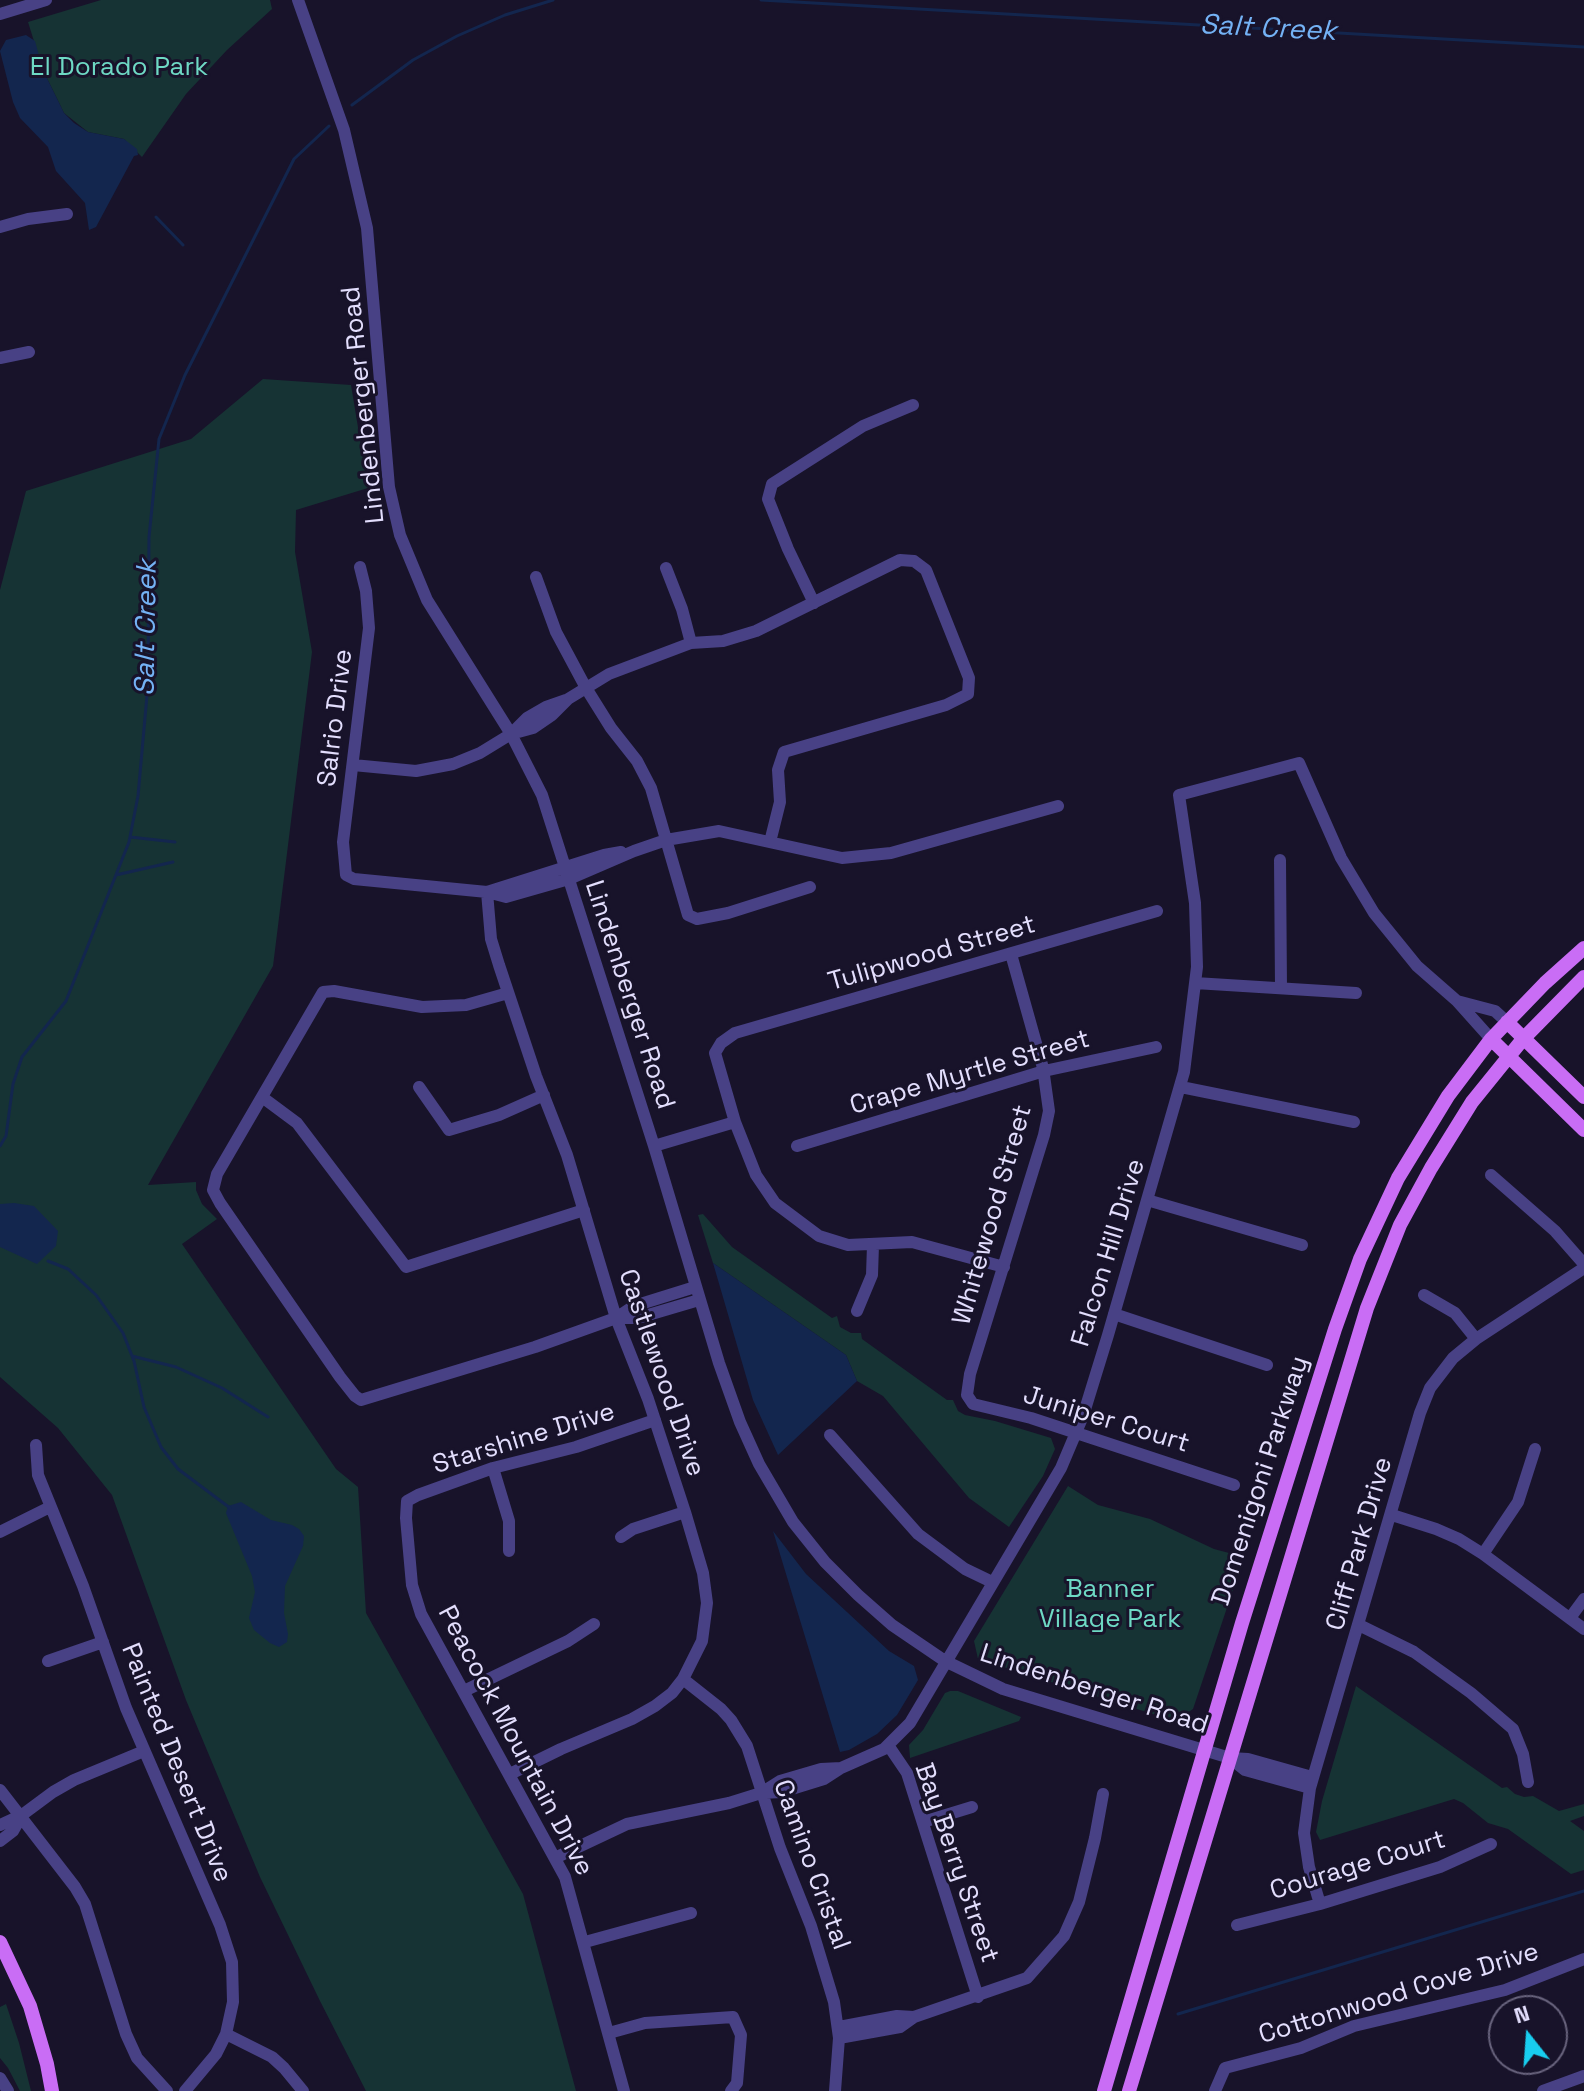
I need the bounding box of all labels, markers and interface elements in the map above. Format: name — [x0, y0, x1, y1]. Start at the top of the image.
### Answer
water label: Salt Creek — [1199, 9, 1337, 49]
park label: El Dorado Park — [30, 52, 208, 84]
street label: Lindenberger Road — [336, 285, 392, 525]
water label: Salt Creek — [129, 559, 165, 697]
street label: Salrio Drive — [312, 647, 360, 789]
street label: Lindenberger Road — [577, 877, 681, 1113]
street label: Tulipwood Street — [825, 910, 1039, 998]
street label: Crape Myrtle Street — [847, 1024, 1093, 1122]
street label: Whitewood Street — [947, 1101, 1039, 1329]
street label: Falcon Hill Drive — [1066, 1155, 1152, 1351]
street label: Castlewood Drive — [611, 1265, 711, 1481]
street label: Domenigoni Parkway — [1206, 1352, 1316, 1610]
street label: Juniper Court — [1019, 1380, 1193, 1460]
street label: Starshine Drive — [429, 1397, 619, 1481]
street label: Cliff Park Drive — [1320, 1454, 1400, 1634]
park label: Banner Village Park — [1039, 1574, 1181, 1636]
street label: Peacock Mountain Drive — [431, 1601, 599, 1881]
street label: Lindenberger Road — [976, 1638, 1212, 1742]
street label: Painted Desert Drive — [114, 1639, 238, 1887]
street label: Bay Berry Street — [907, 1759, 1005, 1967]
street label: Camino Cristal — [766, 1776, 856, 1954]
street label: Courage Court — [1266, 1825, 1450, 1907]
street label: Cottonwood Cove Drive — [1255, 1937, 1543, 2051]
north arrow — [1488, 1995, 1568, 2075]
text: N — [1510, 1998, 1533, 2030]

